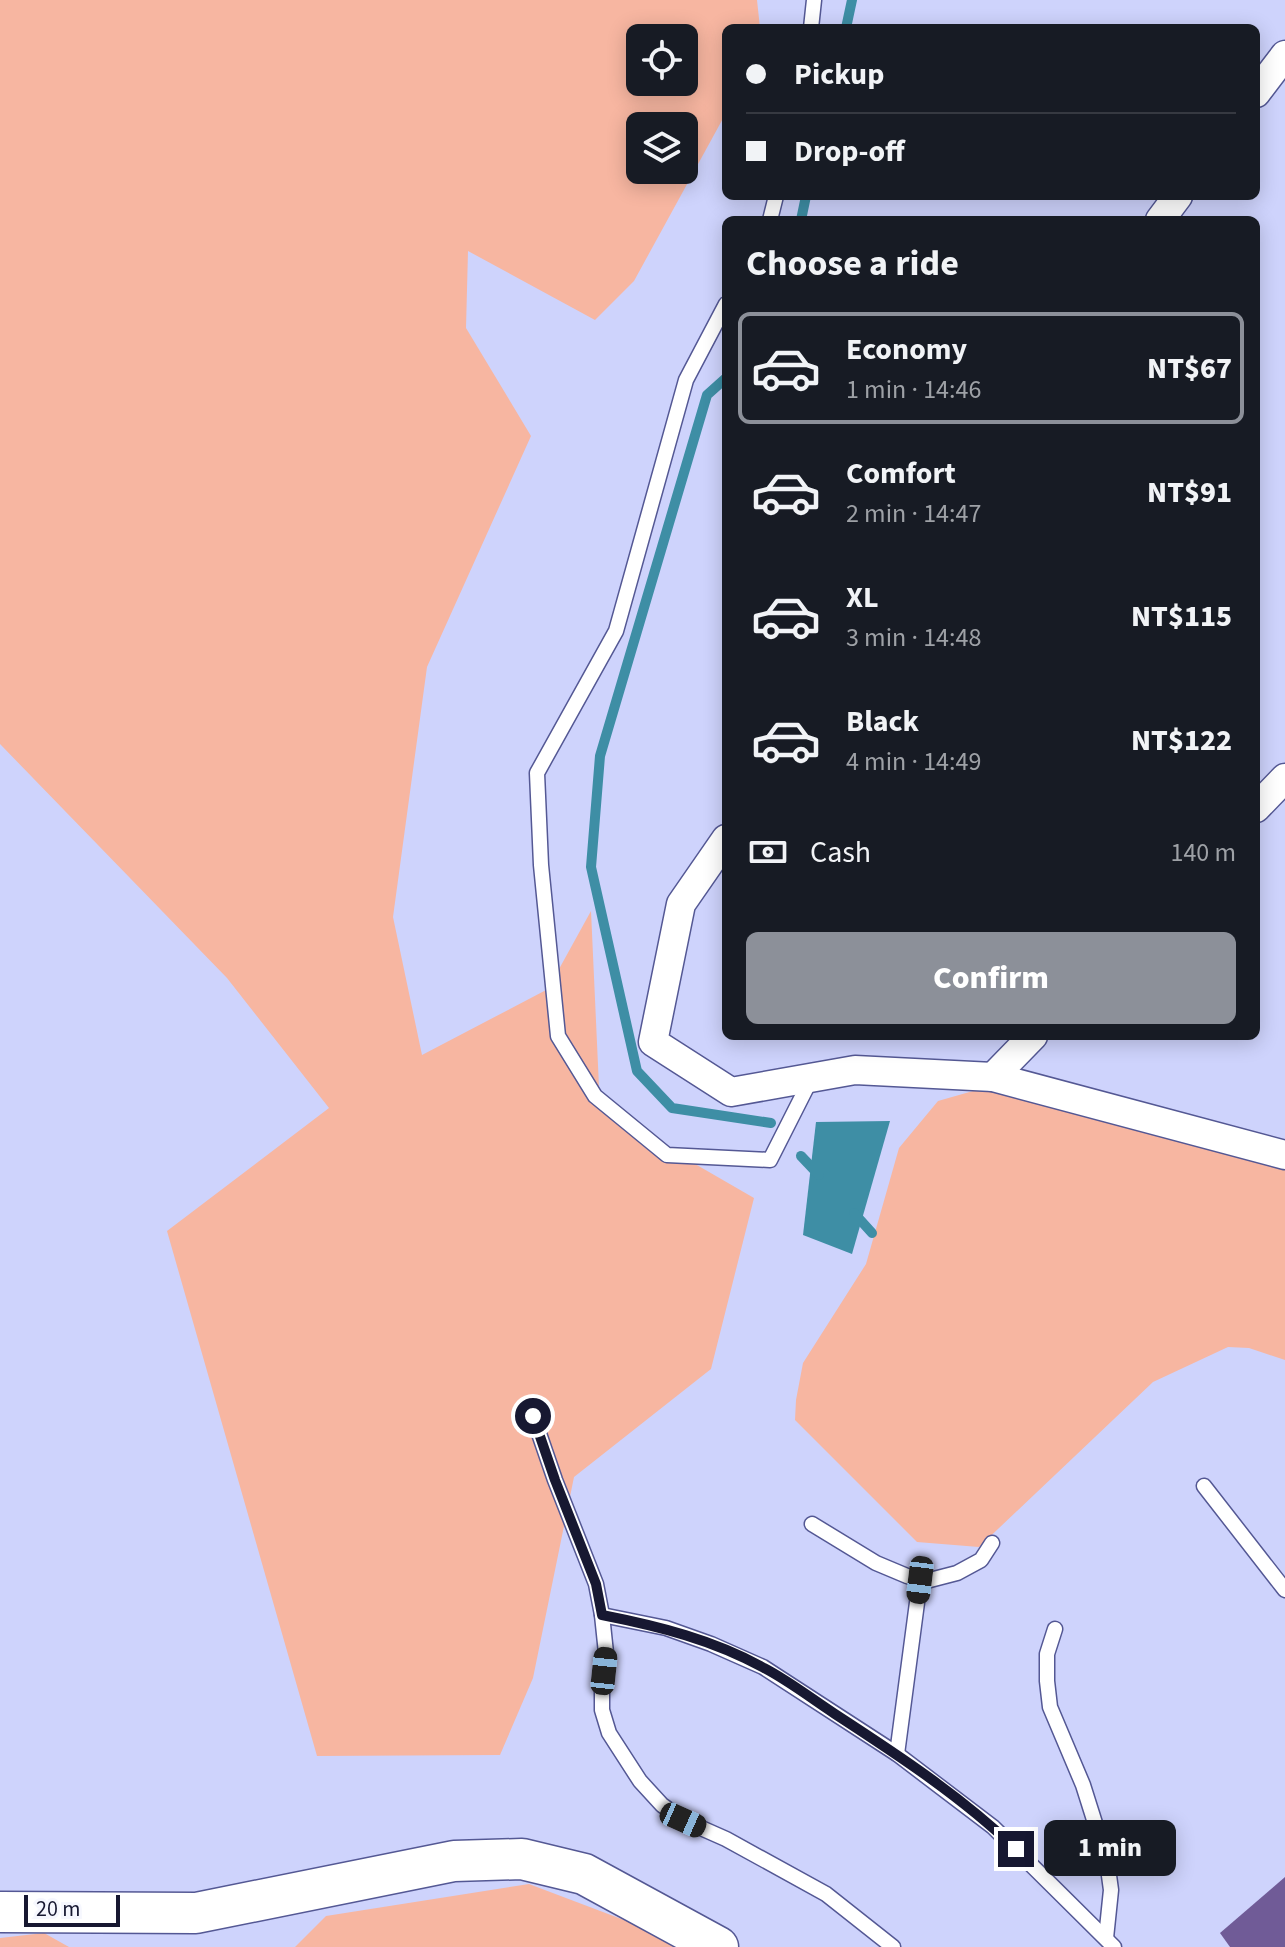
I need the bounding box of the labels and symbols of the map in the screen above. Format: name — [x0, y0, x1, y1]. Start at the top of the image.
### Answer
route start — [515, 1398, 551, 1434]
car — [905, 1555, 935, 1605]
car — [590, 1646, 618, 1696]
car — [656, 1799, 710, 1841]
callout: 1 min — [1044, 1821, 1176, 1877]
route end — [998, 1831, 1034, 1867]
scale bar — [24, 1891, 120, 1927]

